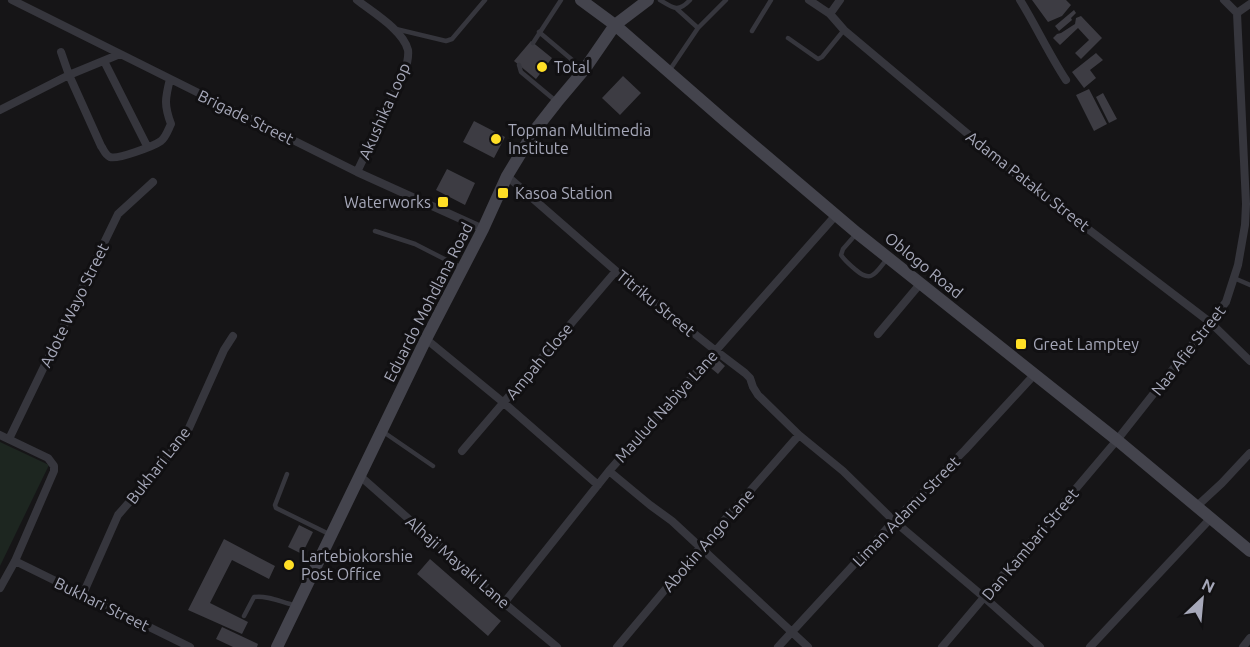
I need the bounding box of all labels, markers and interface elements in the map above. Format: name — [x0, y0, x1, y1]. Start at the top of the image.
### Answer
place label: Total — [554, 58, 590, 76]
street label: Akushika Loop — [355, 60, 413, 162]
marker: Total — [535, 60, 549, 74]
street label: Brigade Street — [195, 86, 297, 148]
place label: Topman Multimedia Institute — [508, 121, 651, 157]
street label: Adama Pataku Street — [963, 127, 1094, 235]
marker: Topman Multimedia Institute — [489, 132, 503, 146]
place label: Kasoa Station — [515, 184, 613, 202]
marker: Kasoa Station — [496, 186, 510, 200]
place label: Waterworks — [344, 193, 431, 211]
marker: Waterworks — [436, 195, 450, 209]
street label: Eduardo Mohdlana Road — [380, 219, 476, 385]
street label: Oblogo Road — [882, 228, 966, 302]
street label: Adote Wayo Street — [36, 239, 112, 370]
street label: Titriku Street — [613, 266, 699, 340]
street label: Naa Afie Street — [1147, 301, 1229, 399]
street label: Ampah Close — [502, 319, 576, 403]
place label: Great Lamptey — [1033, 335, 1139, 353]
marker: Great Lamptey — [1014, 337, 1028, 351]
street label: Maulud Nabiya Lane — [611, 346, 721, 466]
street label: Bukhari Lane — [122, 423, 194, 507]
street label: Liman Adamu Street — [849, 452, 964, 570]
street label: Dan Kambari Street — [978, 484, 1082, 603]
street label: Abokin Ango Lane — [659, 485, 757, 595]
street label: Alhaji Mayaki Lane — [403, 512, 513, 612]
place label: Lartebiokorshie Post Office — [301, 547, 413, 583]
marker: Lartebiokorshie Post Office — [282, 558, 296, 572]
north arrow — [1172, 569, 1232, 629]
street label: Bukhari Street — [52, 573, 153, 635]
text: N — [1199, 575, 1218, 596]

